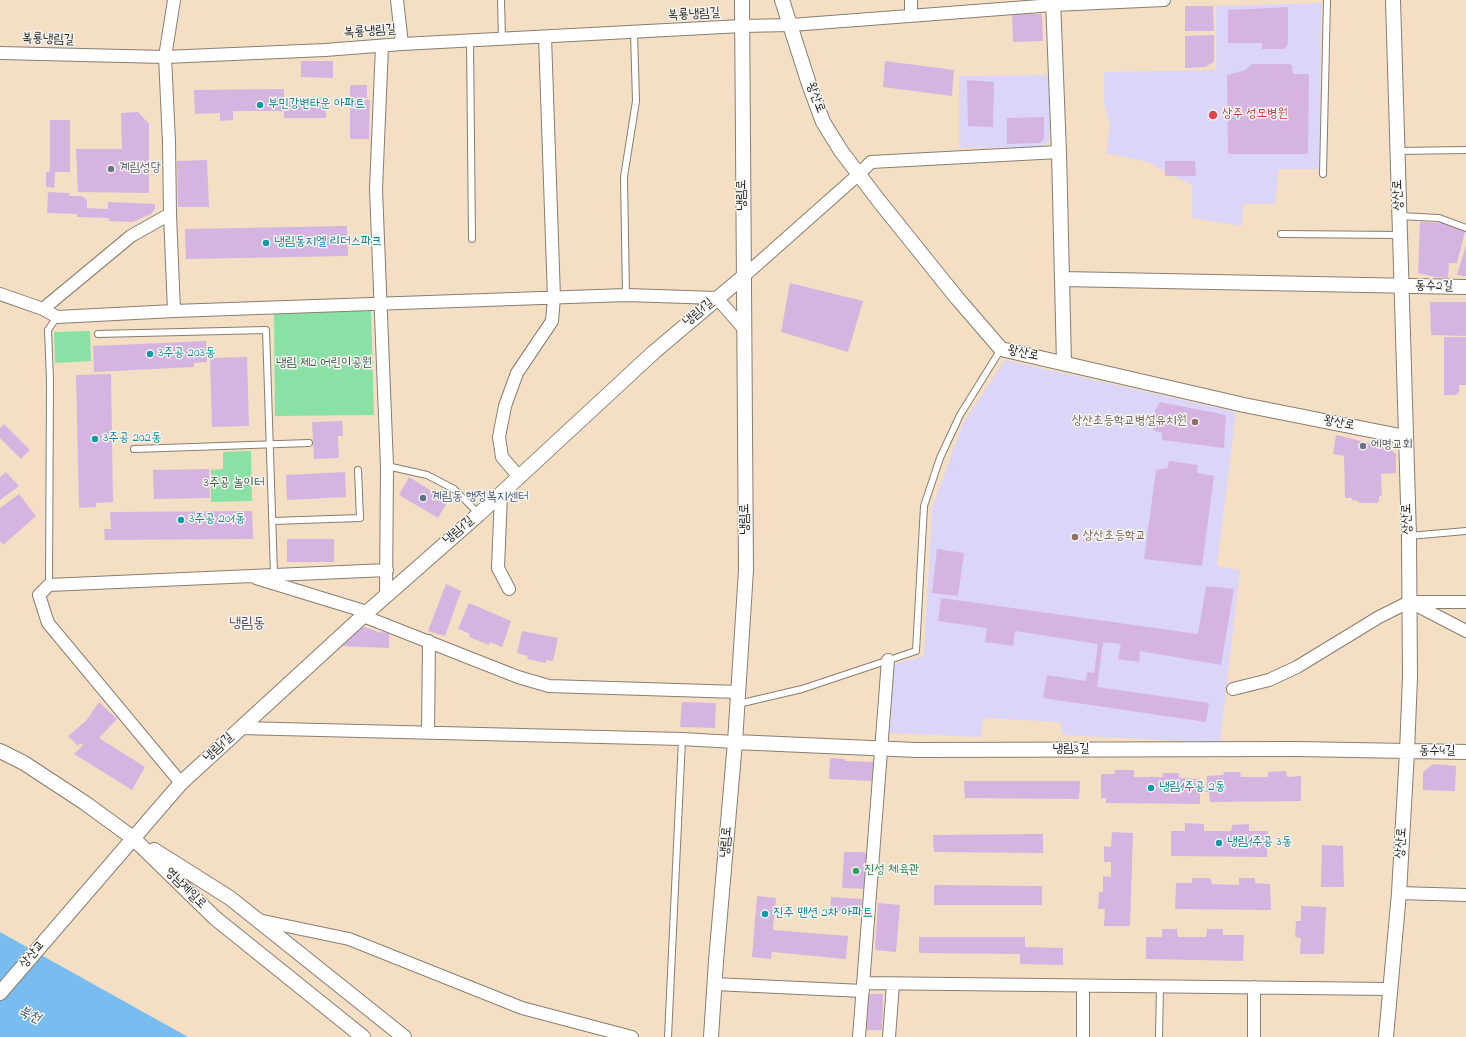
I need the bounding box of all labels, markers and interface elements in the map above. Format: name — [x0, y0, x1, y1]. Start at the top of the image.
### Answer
street label: 복룡냉림길 — [667, 6, 721, 24]
street label: 복룡냉림길 — [343, 22, 397, 42]
street label: 복룡냉림길 — [22, 31, 74, 49]
street label: 왕산로 — [802, 81, 828, 115]
place label: 부민강변타운 아파트 — [268, 97, 365, 113]
marker: 부민강변타운 아파트 — [255, 100, 265, 110]
place label: 상주 성모병원 — [1222, 107, 1288, 123]
marker: 상주 성모병원 — [1207, 109, 1219, 121]
place label: 계림성당 — [119, 161, 161, 177]
marker: 계림성당 — [106, 164, 116, 174]
street label: 냉림로 — [735, 179, 751, 211]
street label: 상산로 — [1391, 179, 1407, 211]
place label: 냉림동지엘 리더스파크 — [274, 235, 382, 251]
marker: 냉림동지엘 리더스파크 — [261, 238, 271, 248]
street label: 동수2길 — [1415, 279, 1453, 295]
street label: 냉림1길 — [680, 296, 718, 330]
street label: 왕산로 — [1006, 343, 1040, 365]
place label: 3주공 203동 — [158, 346, 215, 362]
marker: 3주공 203동 — [145, 349, 155, 359]
park label: 냉림 제2 어린이공원 — [276, 356, 372, 372]
street label: 왕산로 — [1322, 413, 1356, 435]
place label: 상산초등학교병설유치원 — [1072, 414, 1187, 430]
marker: 상산초등학교병설유치원 — [1190, 417, 1200, 427]
place label: 3주공 202동 — [103, 431, 162, 447]
marker: 3주공 202동 — [90, 434, 100, 444]
place label: 에명교회 — [1371, 438, 1413, 454]
marker: 에명교회 — [1358, 441, 1368, 451]
park label: 3주공 놀이터 — [204, 476, 264, 492]
place label: 계림동 행정복지센터 — [431, 490, 528, 506]
marker: 계림동 행정복지센터 — [418, 493, 428, 503]
street label: 냉림로 — [738, 503, 754, 535]
street label: 상산로 — [1400, 503, 1416, 535]
place label: 3주공 201동 — [189, 512, 245, 528]
street label: 냉림1길 — [440, 513, 478, 549]
marker: 3주공 201동 — [176, 515, 186, 525]
place label: 상산초등학교 — [1083, 529, 1146, 545]
marker: 상산초등학교 — [1070, 532, 1080, 542]
district label: 냉림동 — [229, 616, 265, 634]
street label: 냉림1길 — [201, 730, 237, 766]
street label: 냉림3길 — [1053, 742, 1089, 758]
street label: 동수4길 — [1419, 744, 1455, 760]
place label: 냉림1주공 2동 — [1159, 780, 1225, 796]
marker: 냉림1주공 2동 — [1146, 783, 1156, 793]
street label: 냉림로 — [718, 826, 736, 858]
street label: 상산로 — [1393, 827, 1411, 859]
place label: 냉림1주공 3동 — [1227, 835, 1292, 851]
marker: 냉림1주공 3동 — [1214, 838, 1224, 848]
place label: 진성 체육관 — [864, 863, 920, 879]
street label: 영남제일로 — [161, 865, 209, 913]
marker: 진성 체육관 — [851, 866, 861, 876]
place label: 진주 맨션 2차 아파트 — [773, 906, 873, 922]
marker: 진주 맨션 2차 아파트 — [760, 909, 770, 919]
street label: 상산교 — [17, 938, 49, 972]
water label: 북천 — [15, 1004, 43, 1028]

